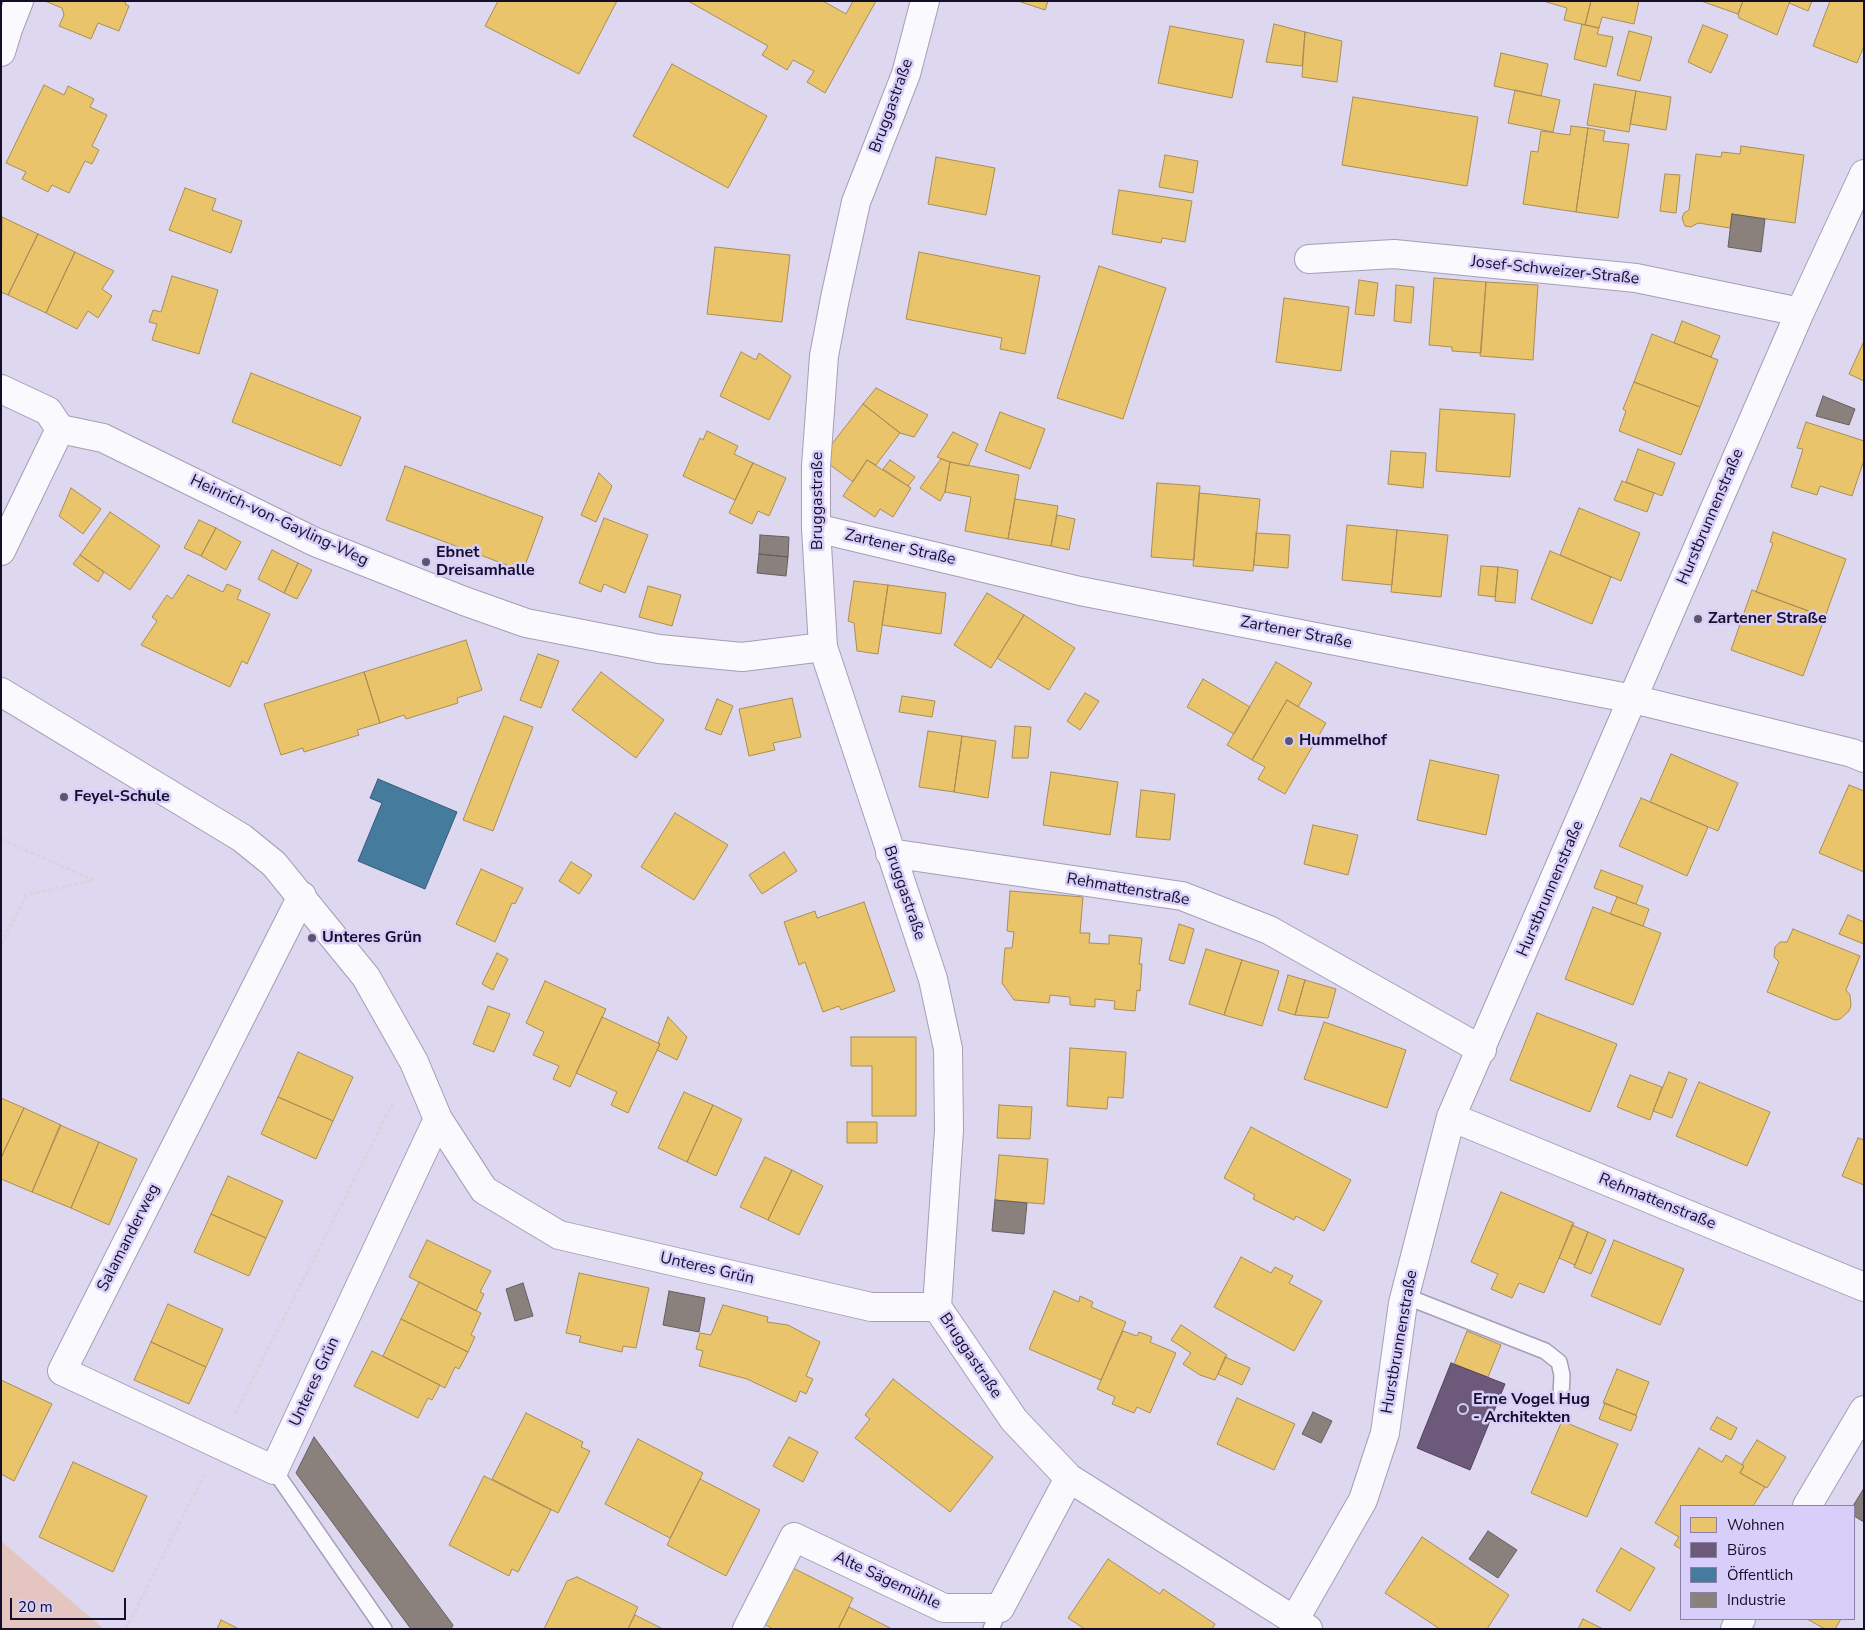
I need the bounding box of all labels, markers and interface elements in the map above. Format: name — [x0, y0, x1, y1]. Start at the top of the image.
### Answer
street label: Bruggastraße — [866, 56, 918, 156]
street label: Josef-Schweizer-Straße — [1470, 253, 1640, 289]
street label: Hurstbrunnenstraße — [1674, 446, 1748, 588]
street label: Bruggastraße — [808, 452, 828, 550]
street label: Heinrich-von-Gayling-Weg — [187, 471, 371, 571]
street label: Zartener Straße — [843, 526, 957, 570]
place label: Ebnet Dreisamhalle — [436, 543, 535, 581]
marker: Ebnet Dreisamhalle — [420, 556, 432, 568]
place label: Zartener Straße — [1708, 609, 1827, 629]
street label: Zartener Straße — [1239, 613, 1353, 653]
marker: Zartener Straße — [1692, 613, 1704, 625]
place label: Hummelhof — [1299, 731, 1387, 751]
marker: Hummelhof — [1283, 735, 1295, 747]
place label: Feyel-Schule — [74, 787, 170, 807]
marker: Feyel-Schule — [58, 791, 70, 803]
street label: Hurstbrunnenstraße — [1514, 818, 1588, 960]
street label: Bruggastraße — [879, 843, 929, 943]
street label: Rehmattenstraße — [1065, 870, 1191, 910]
place label: Unteres Grün — [322, 928, 422, 948]
marker: Unteres Grün — [306, 932, 318, 944]
street label: Rehmattenstraße — [1596, 1170, 1718, 1234]
street label: Salamanderweg — [94, 1181, 164, 1295]
street label: Unteres Grün — [658, 1249, 756, 1289]
street label: Hurstbrunnenstraße — [1378, 1269, 1422, 1415]
street label: Bruggastraße — [935, 1310, 1005, 1402]
street label: Unteres Grün — [286, 1334, 344, 1430]
place label: Erne Vogel Hug - Architekten — [1473, 1390, 1590, 1428]
marker: Erne Vogel Hug - Architekten — [1457, 1403, 1469, 1415]
legend — [1680, 1505, 1855, 1620]
text: Wohnen — [1727, 1515, 1785, 1535]
text: Büros — [1727, 1540, 1766, 1560]
street label: Alte Sägemühle — [831, 1548, 943, 1614]
text: Öffentlich — [1727, 1565, 1793, 1585]
scale bar — [12, 1588, 129, 1620]
text: Industrie — [1727, 1590, 1786, 1610]
text: 20 m — [18, 1597, 53, 1617]

